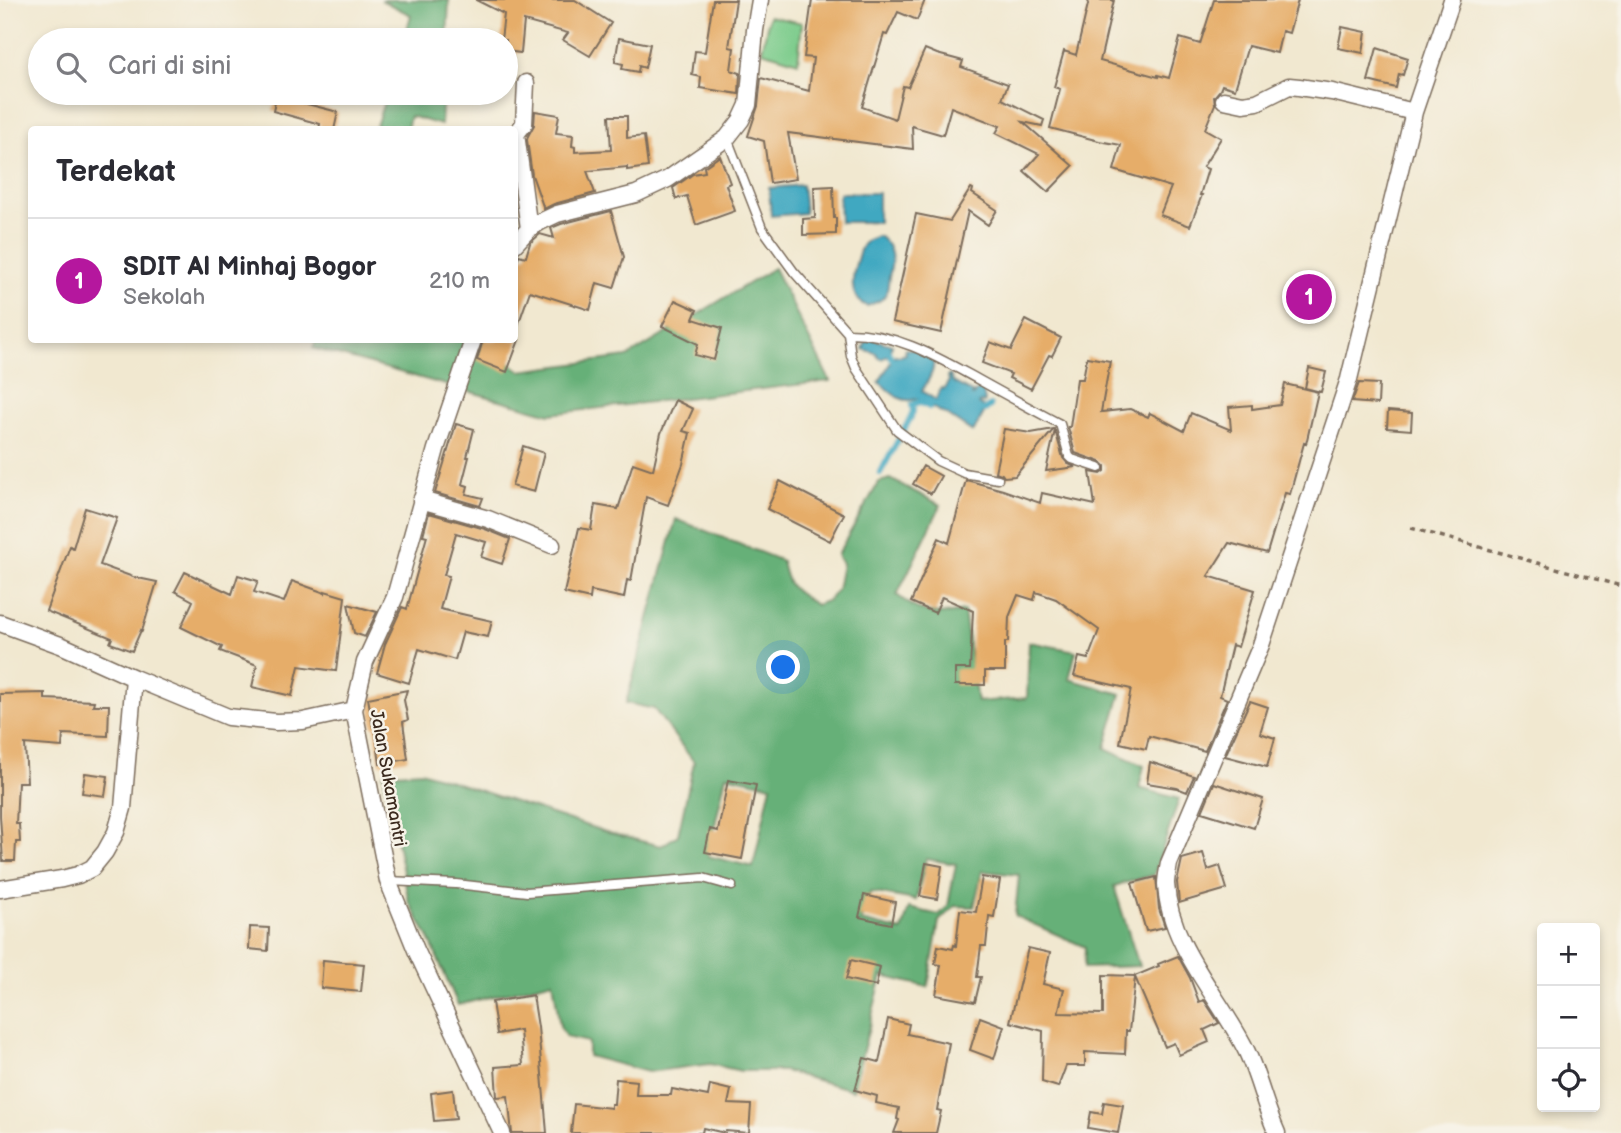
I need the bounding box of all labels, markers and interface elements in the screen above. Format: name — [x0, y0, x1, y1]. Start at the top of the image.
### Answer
search box — [28, 28, 518, 105]
icon: search — [52, 48, 90, 86]
text: Cari di sini — [108, 51, 231, 82]
text: Terdekat — [56, 154, 175, 190]
text: SDIT Al Minhaj Bogor — [123, 252, 376, 283]
text: 1 — [74, 267, 84, 295]
text: 210 m — [429, 267, 490, 295]
pin: 1 — [1286, 271, 1332, 323]
text: Sekolah — [123, 283, 205, 311]
your location — [766, 650, 800, 684]
street label: Jalan Sukamantri — [366, 708, 410, 848]
map controls — [1537, 923, 1600, 1112]
button: + — [1537, 923, 1600, 986]
button: − — [1537, 986, 1600, 1049]
button: locate — [1537, 1049, 1600, 1112]

